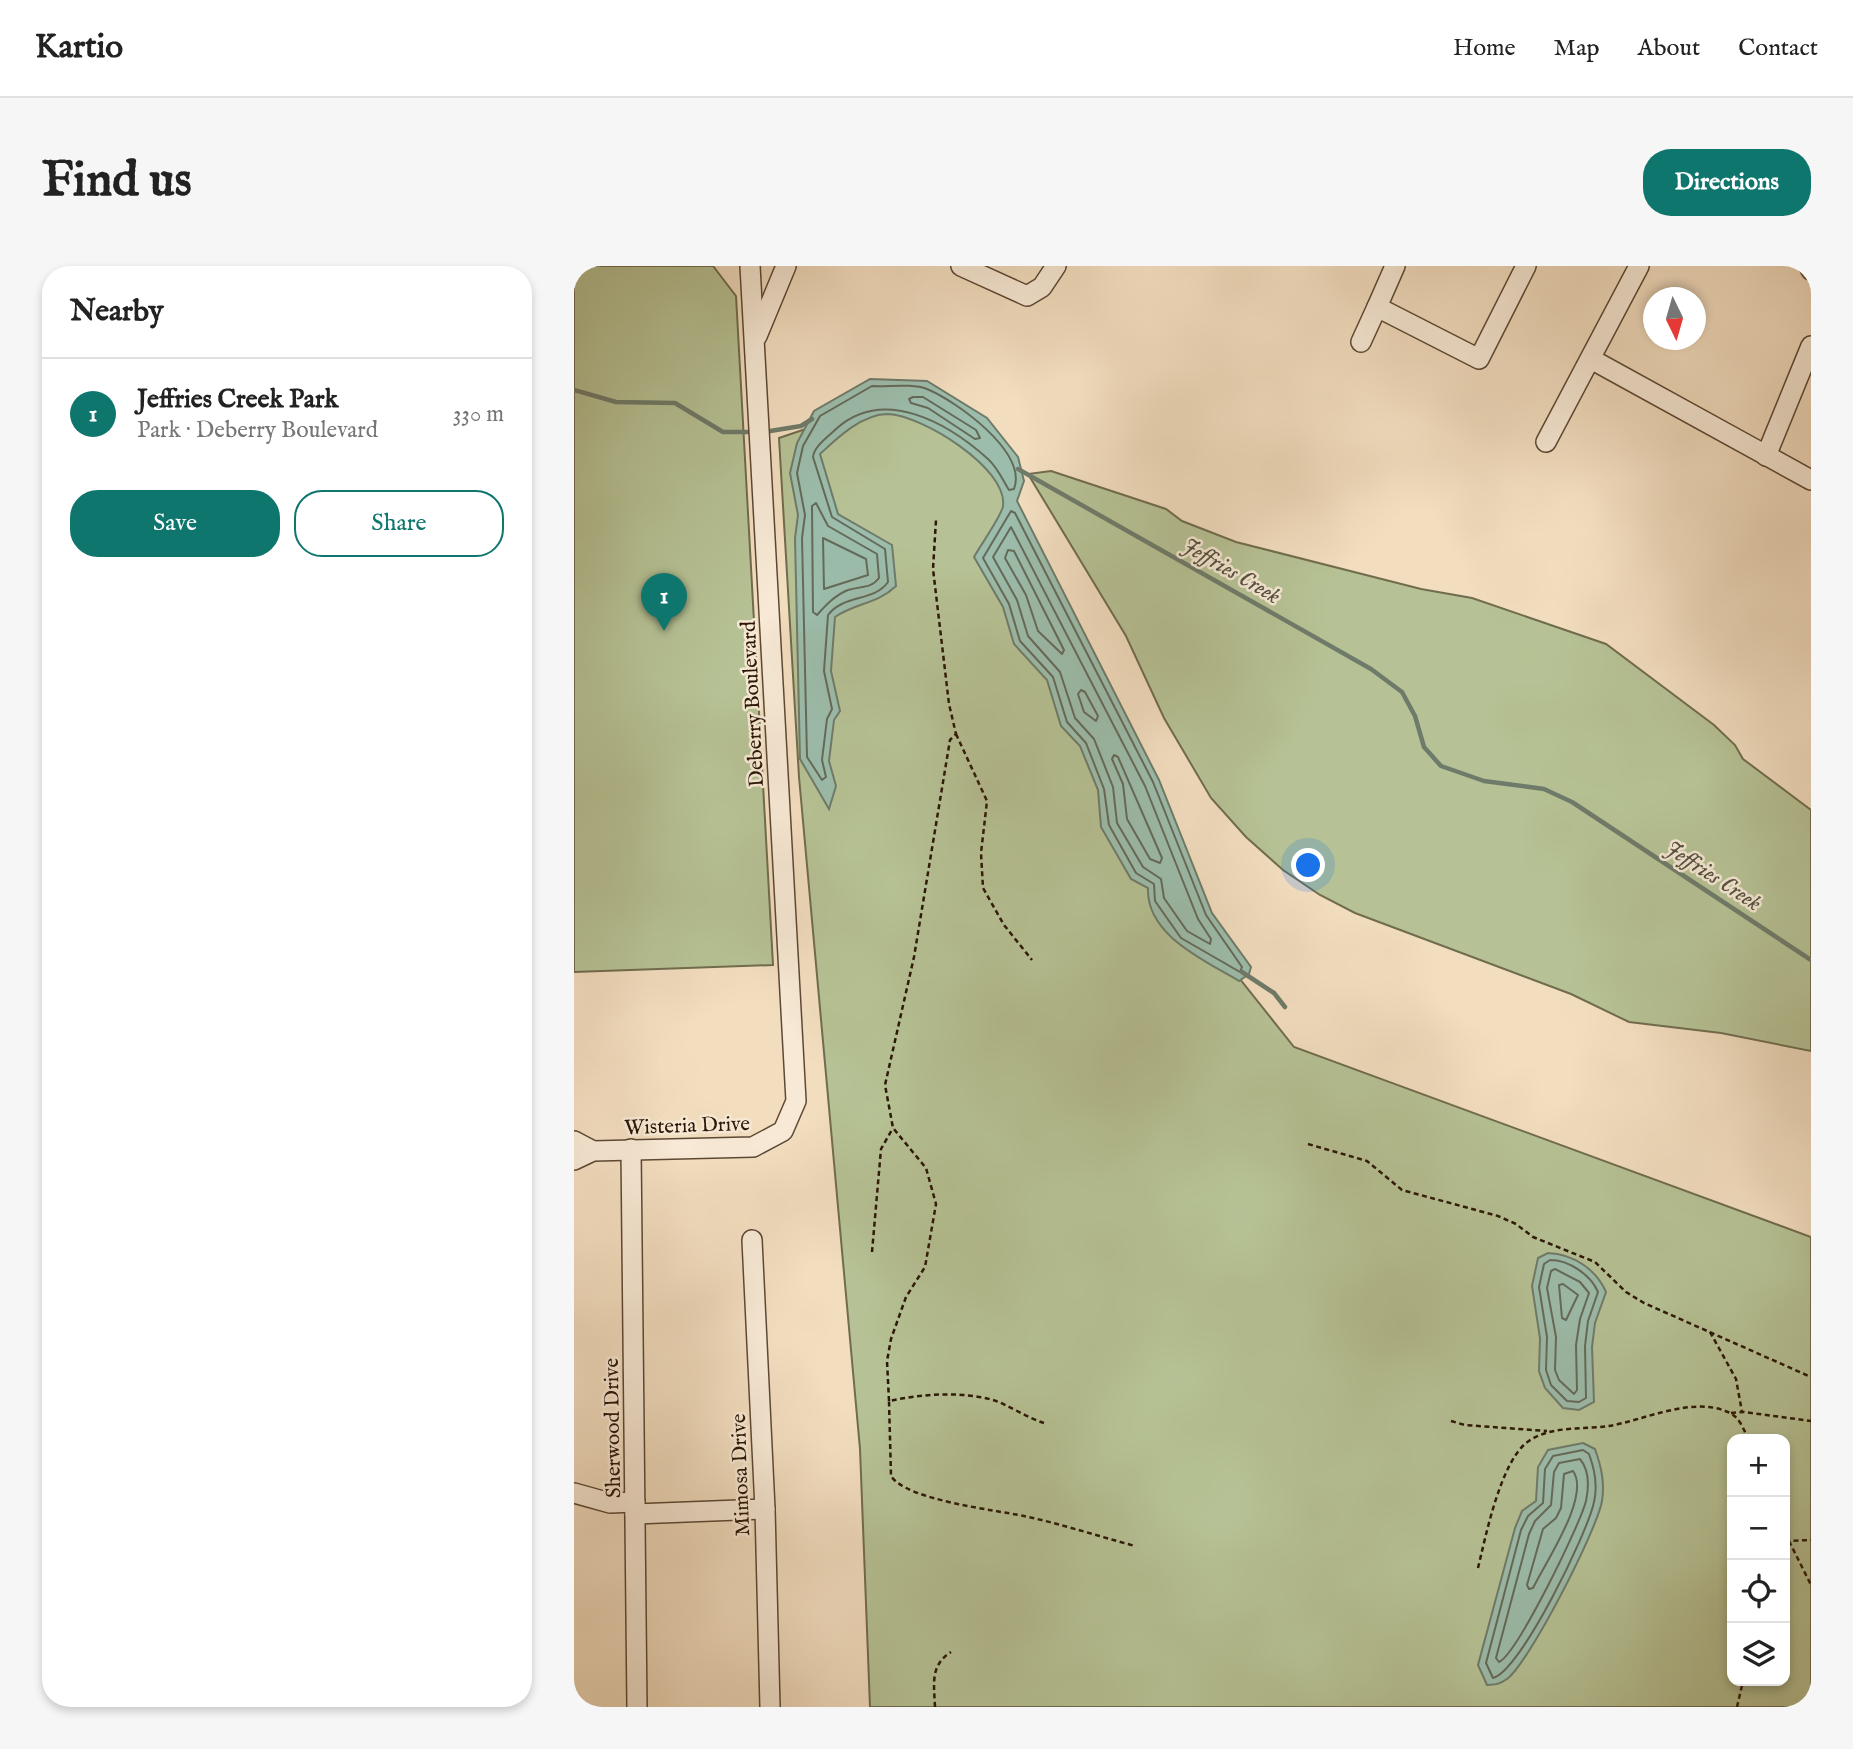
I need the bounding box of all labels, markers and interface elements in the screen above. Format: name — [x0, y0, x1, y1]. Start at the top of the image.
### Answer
text: Kartio — [35, 27, 123, 69]
text: Home — [1453, 33, 1516, 64]
text: Map — [1554, 33, 1600, 64]
text: About — [1638, 33, 1700, 64]
text: Contact — [1738, 33, 1818, 64]
button: Directions — [1643, 149, 1811, 216]
text: Find us — [42, 151, 192, 213]
north arrow — [1643, 287, 1706, 350]
text: Nearby — [70, 293, 163, 331]
text: Jeffries Creek Park — [137, 383, 338, 416]
text: 1 — [89, 400, 97, 429]
text: 330 m — [453, 400, 504, 429]
text: Park · Deberry Boulevard — [137, 416, 378, 445]
button: Save — [70, 490, 280, 557]
button: Share — [294, 490, 504, 557]
water label: Jeffries Creek — [1177, 532, 1286, 611]
pin: 1 — [641, 573, 687, 631]
street label: Deberry Boulevard — [736, 619, 771, 788]
water label: Jeffries Creek — [1660, 834, 1767, 918]
your location — [1291, 848, 1325, 882]
street label: Wisteria Drive — [624, 1111, 751, 1142]
street label: Sherwood Drive — [599, 1357, 628, 1498]
street label: Mimosa Drive — [726, 1413, 757, 1537]
map controls — [1727, 1434, 1790, 1686]
button: + — [1727, 1434, 1790, 1497]
button: − — [1727, 1497, 1790, 1560]
button: locate — [1727, 1560, 1790, 1623]
button: layers — [1727, 1623, 1790, 1686]

